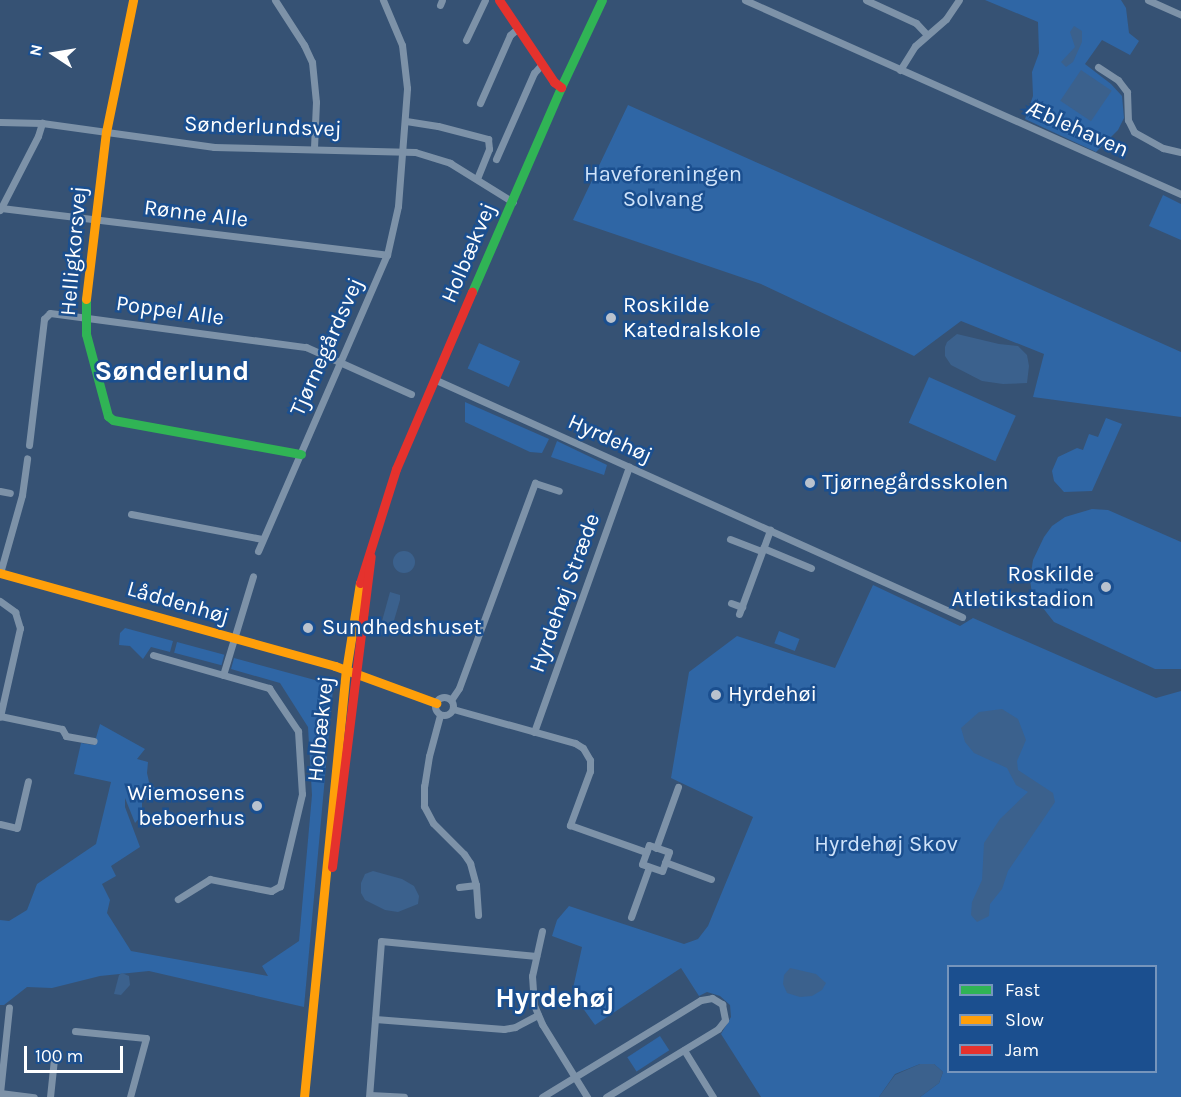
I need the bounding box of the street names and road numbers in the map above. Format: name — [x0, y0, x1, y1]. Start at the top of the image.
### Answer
street label: Æblehaven — [1021, 95, 1133, 163]
street label: Sønderlundsvej — [184, 111, 342, 143]
street label: Helligkorsvej — [55, 185, 93, 317]
street label: Rønne Alle — [142, 195, 250, 233]
street label: Holbækvej — [436, 199, 502, 307]
street label: Tjørnegårdsvej — [285, 274, 369, 420]
street label: Poppel Alle — [114, 290, 226, 332]
street label: Hyrdehøj — [564, 409, 656, 469]
street label: Hyrdehøj Stræde — [524, 510, 606, 676]
street label: Låddenhøj — [124, 576, 232, 630]
street label: Holbækvej — [302, 675, 340, 783]

